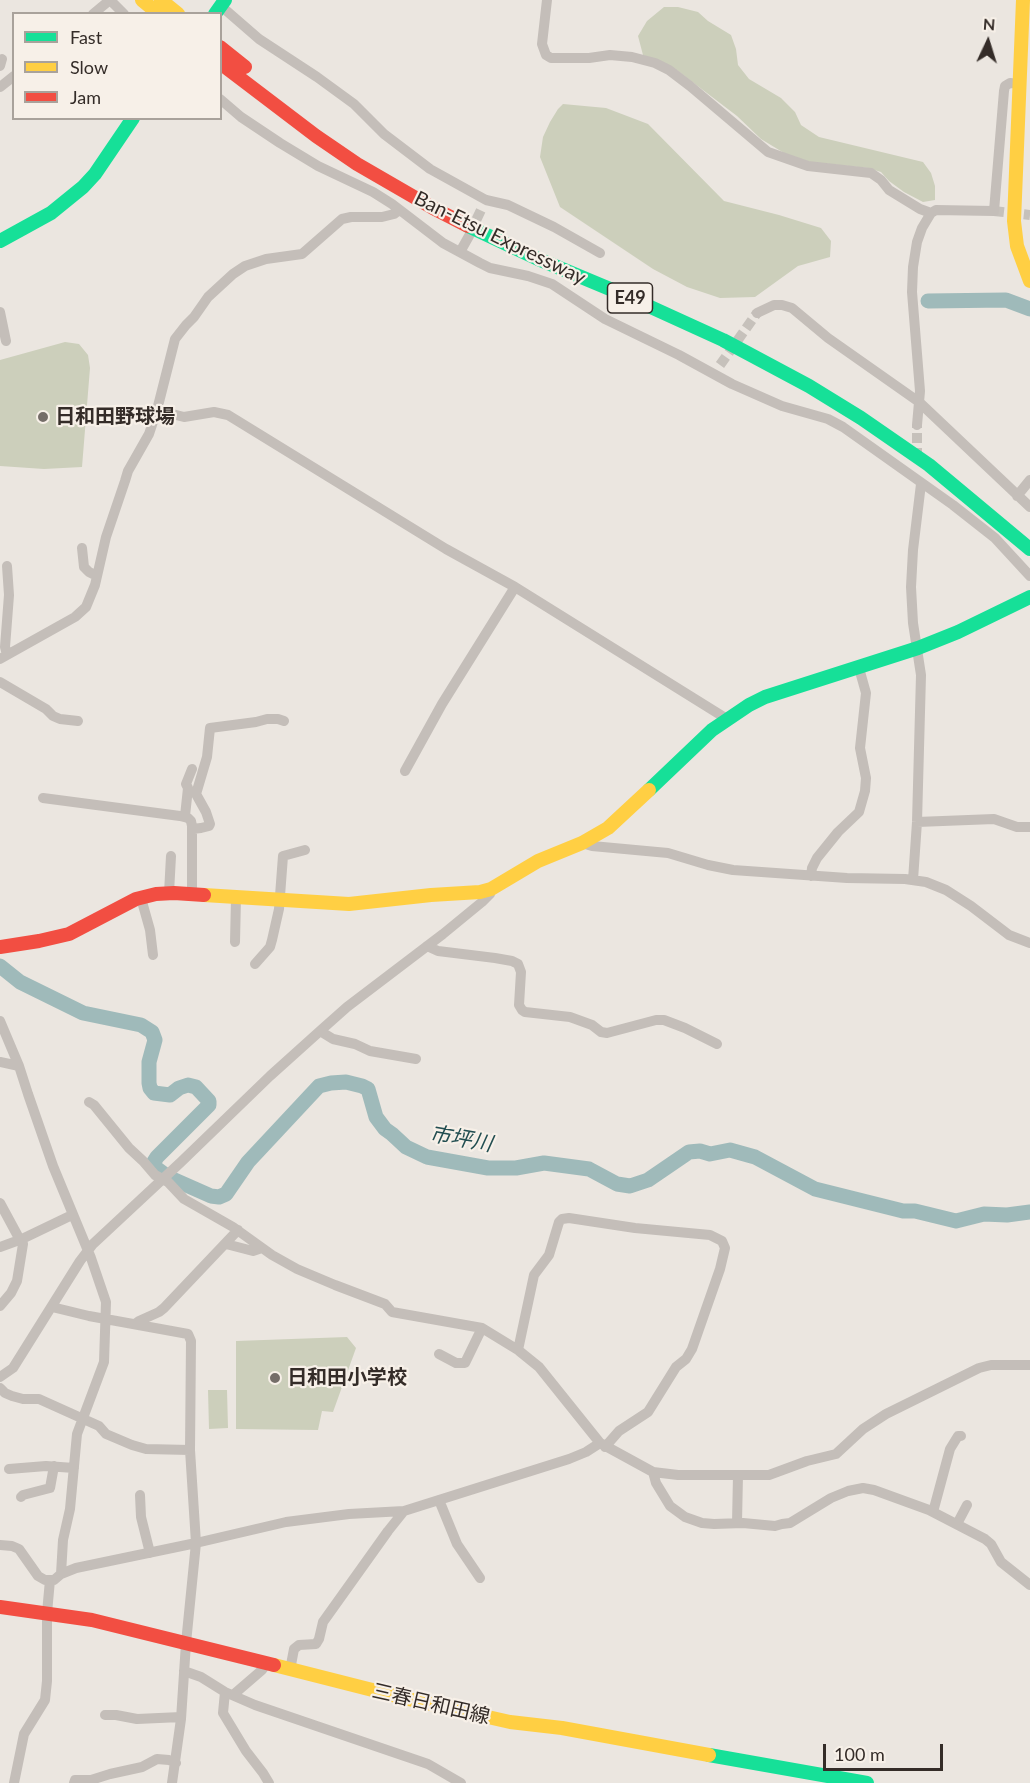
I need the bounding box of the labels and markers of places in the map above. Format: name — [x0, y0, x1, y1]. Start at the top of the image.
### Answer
place label: 日和田野球場 — [55, 405, 175, 429]
marker: 日和田野球場 — [36, 410, 50, 424]
place label: 日和田小学校 — [287, 1366, 407, 1390]
marker: 日和田小学校 — [268, 1371, 282, 1385]

